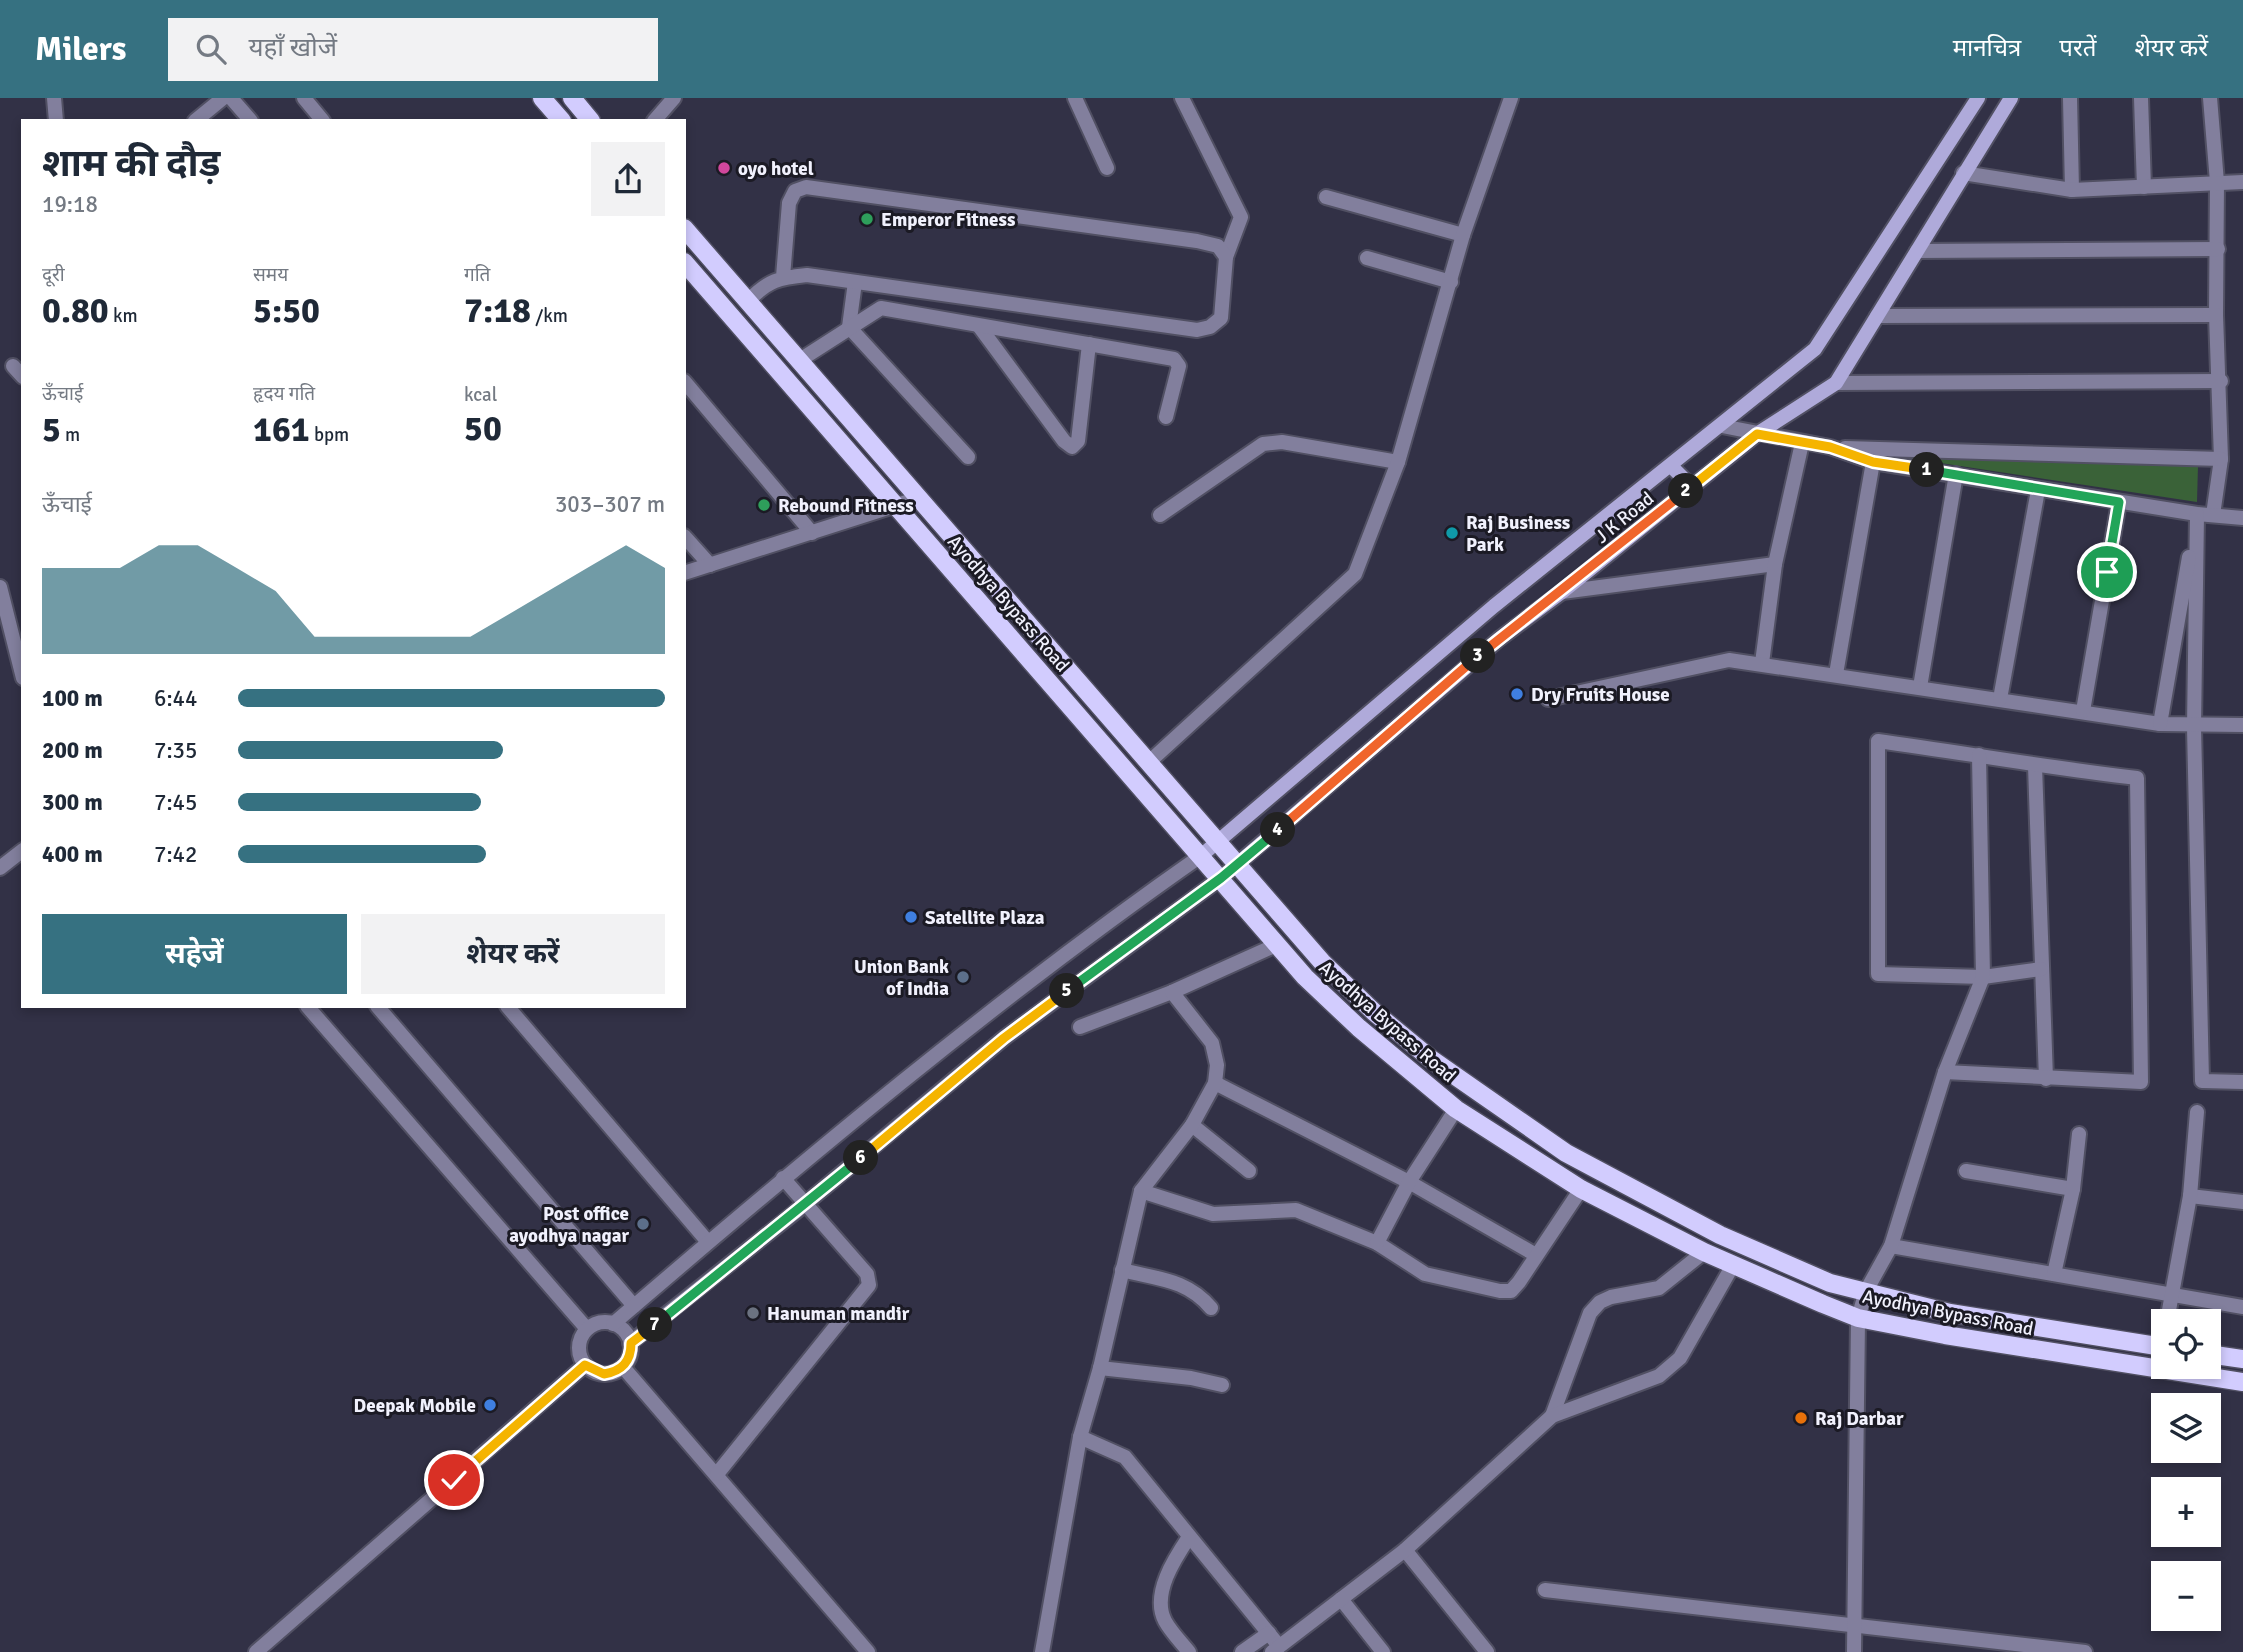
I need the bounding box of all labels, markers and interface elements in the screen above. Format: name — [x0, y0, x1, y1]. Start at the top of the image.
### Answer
search box — [168, 18, 658, 81]
text: Milers — [35, 29, 126, 70]
icon: search — [192, 30, 230, 68]
text: यहाँ खोजें — [248, 32, 337, 64]
text: मानचित्र — [1953, 33, 2021, 63]
text: परतें — [2059, 33, 2096, 63]
text: शेयर करें — [2134, 33, 2208, 63]
text: शाम की दौड़ — [42, 140, 220, 187]
button: share — [591, 142, 665, 216]
place label: oyo hotel — [738, 157, 814, 181]
marker: oyo hotel — [716, 160, 732, 176]
text: 19:18 — [42, 190, 98, 219]
place label: Emperor Fitness — [881, 208, 1015, 232]
marker: Emperor Fitness — [859, 211, 875, 227]
text: दूरी — [42, 263, 65, 287]
text: समय — [253, 263, 288, 287]
text: गति — [464, 263, 490, 287]
text: 0.80 — [42, 289, 109, 332]
text: 5:50 — [253, 289, 320, 332]
text: 7:18 — [464, 289, 531, 332]
text: km — [109, 304, 138, 328]
text: /km — [531, 304, 568, 328]
text: ऊँचाई — [42, 382, 83, 406]
text: हृदय गति — [253, 382, 315, 406]
text: kcal — [464, 383, 497, 407]
text: 50 — [464, 407, 502, 450]
text: 5 — [42, 408, 61, 451]
text: 161 — [253, 408, 310, 451]
text: m — [61, 423, 80, 447]
text: bpm — [310, 423, 349, 447]
pin: 1 — [1910, 452, 1944, 488]
text: 1 — [1921, 457, 1932, 481]
pin: 2 — [1668, 474, 1704, 508]
text: 2 — [1680, 478, 1691, 502]
street label: J K Road — [1590, 487, 1659, 549]
text: ऊँचाई — [42, 490, 92, 519]
text: 303–307 m — [555, 490, 665, 519]
place label: Rebound Fitness — [778, 494, 914, 518]
marker: Rebound Fitness — [756, 497, 772, 513]
place label: Raj Business Park — [1466, 511, 1570, 557]
marker: Raj Business Park — [1444, 525, 1460, 541]
street label: Ayodhya Bypass Road — [942, 530, 1074, 677]
pin — [2077, 542, 2137, 602]
icon: arrive — [2088, 553, 2126, 591]
pin: 3 — [1460, 638, 1496, 674]
text: 3 — [1472, 643, 1483, 667]
place label: Dry Fruits House — [1531, 683, 1670, 707]
text: 100 m — [42, 684, 103, 713]
text: 6:44 — [154, 684, 197, 713]
marker: Dry Fruits House — [1509, 686, 1525, 702]
text: 200 m — [42, 736, 103, 765]
text: 7:35 — [154, 736, 197, 765]
text: 300 m — [42, 788, 103, 817]
text: 7:45 — [154, 788, 197, 817]
pin: 4 — [1260, 812, 1296, 848]
text: 4 — [1272, 817, 1283, 841]
text: 400 m — [42, 840, 103, 869]
text: 7:42 — [154, 840, 197, 869]
place label: Satellite Plaza — [925, 906, 1045, 930]
marker: Satellite Plaza — [903, 909, 919, 925]
button: सहेजें — [42, 914, 347, 994]
button: शेयर करें — [361, 914, 665, 994]
place label: Union Bank of India — [854, 955, 949, 1001]
street label: Ayodhya Bypass Road — [1314, 956, 1461, 1088]
marker: Union Bank of India — [955, 969, 971, 985]
pin: 5 — [1050, 974, 1084, 1008]
text: 5 — [1061, 978, 1072, 1002]
pin: 6 — [844, 1140, 878, 1176]
text: 6 — [855, 1145, 866, 1169]
place label: Post office ayodhya nagar — [509, 1202, 629, 1248]
marker: Post office ayodhya nagar — [635, 1216, 651, 1232]
street label: Ayodhya Bypass Road — [1860, 1285, 2035, 1341]
place label: Hanuman mandir — [767, 1302, 910, 1326]
marker: Hanuman mandir — [745, 1305, 761, 1321]
pin: 7 — [638, 1308, 672, 1342]
map controls — [2151, 1309, 2221, 1631]
button: locate — [2151, 1309, 2221, 1379]
text: 7 — [649, 1312, 660, 1336]
button: layers — [2151, 1393, 2221, 1463]
place label: Deepak Mobile — [354, 1394, 476, 1418]
marker: Deepak Mobile — [482, 1397, 498, 1413]
place label: Raj Darbar — [1815, 1407, 1904, 1431]
marker: Raj Darbar — [1793, 1410, 1809, 1426]
pin — [424, 1450, 484, 1510]
icon: check — [435, 1461, 473, 1499]
button: + — [2151, 1477, 2221, 1547]
button: − — [2151, 1561, 2221, 1631]

